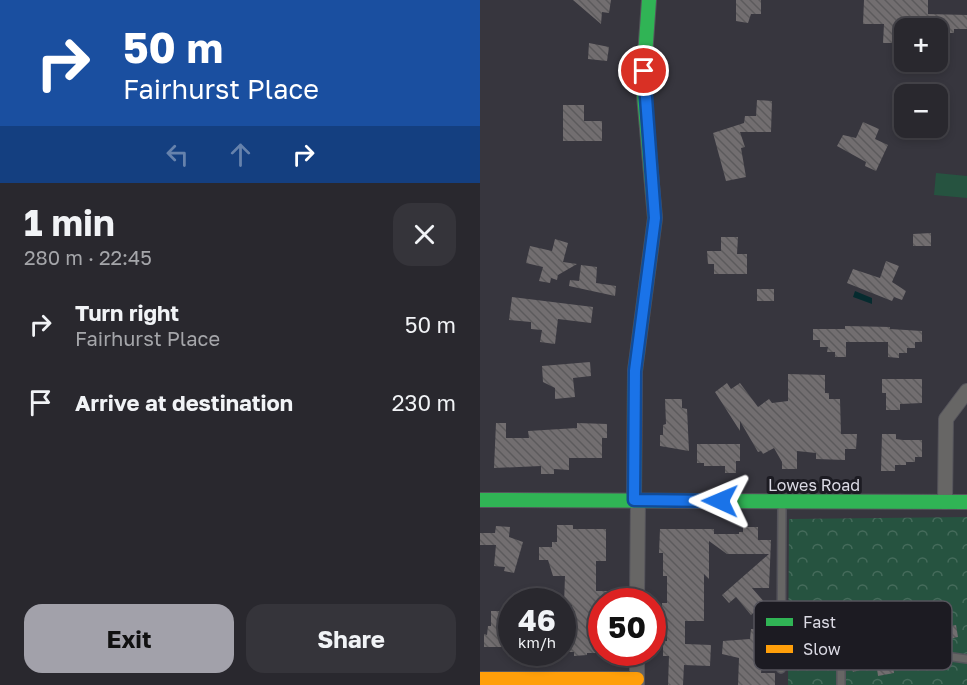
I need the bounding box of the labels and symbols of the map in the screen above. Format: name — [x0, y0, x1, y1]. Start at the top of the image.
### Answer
pin — [618, 45, 669, 96]
position arrow — [688, 469, 752, 533]
street label: Lowes Road — [768, 475, 860, 495]
speed limit sign: 50 — [588, 588, 666, 666]
legend — [754, 601, 952, 670]
text: Fast — [803, 612, 836, 632]
text: Slow — [803, 639, 841, 659]

